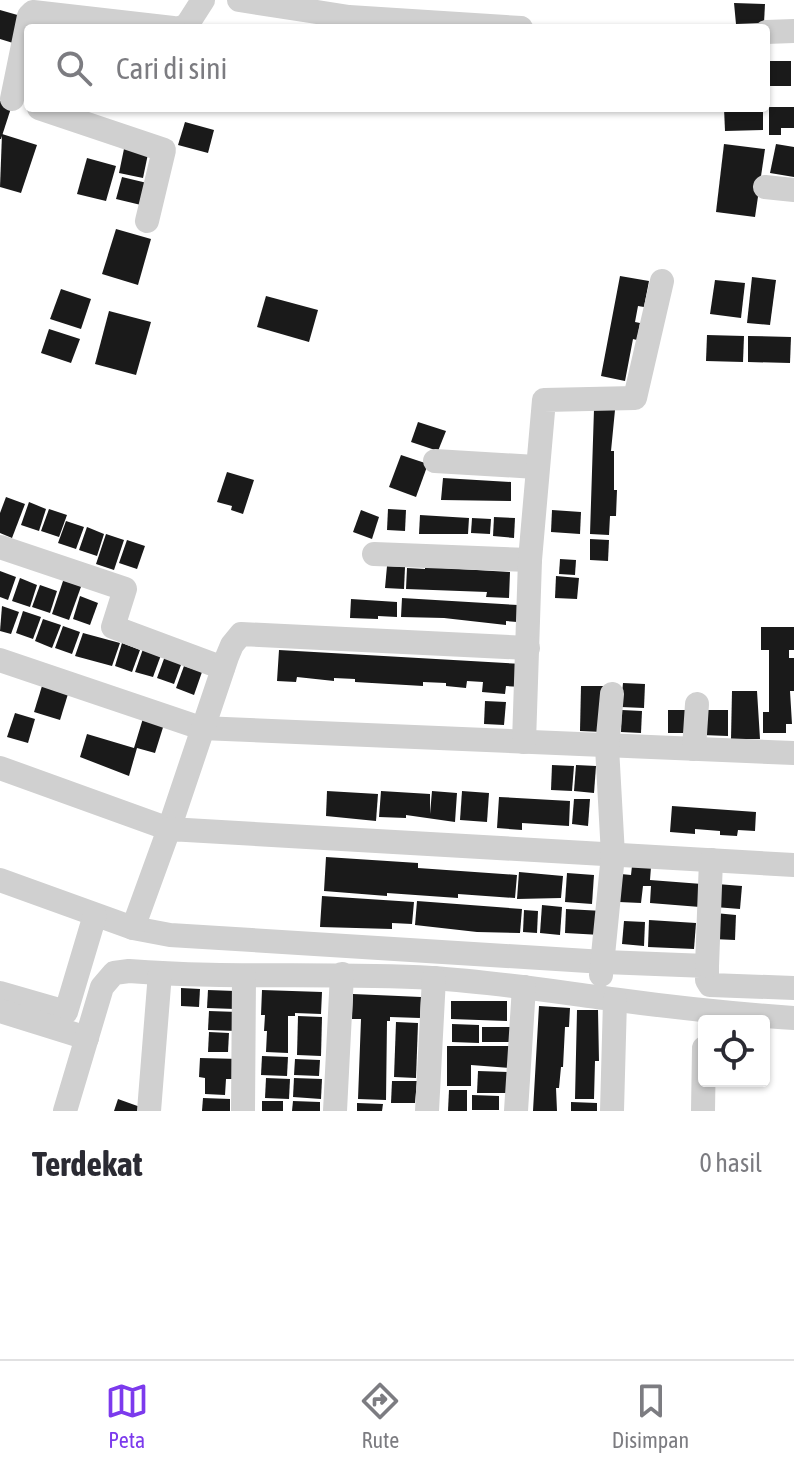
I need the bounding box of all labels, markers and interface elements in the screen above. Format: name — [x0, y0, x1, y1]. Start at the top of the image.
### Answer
search box — [24, 24, 770, 112]
icon: search — [52, 46, 96, 90]
text: Cari di sini — [116, 51, 227, 85]
map controls — [698, 1015, 770, 1087]
button: locate — [698, 1015, 770, 1087]
text: Terdekat — [32, 1144, 142, 1183]
text: 0 hasil — [699, 1148, 762, 1178]
tab: Peta — [105, 1379, 149, 1453]
tab: Rute — [358, 1379, 402, 1453]
tab: Disimpan — [612, 1379, 689, 1453]

